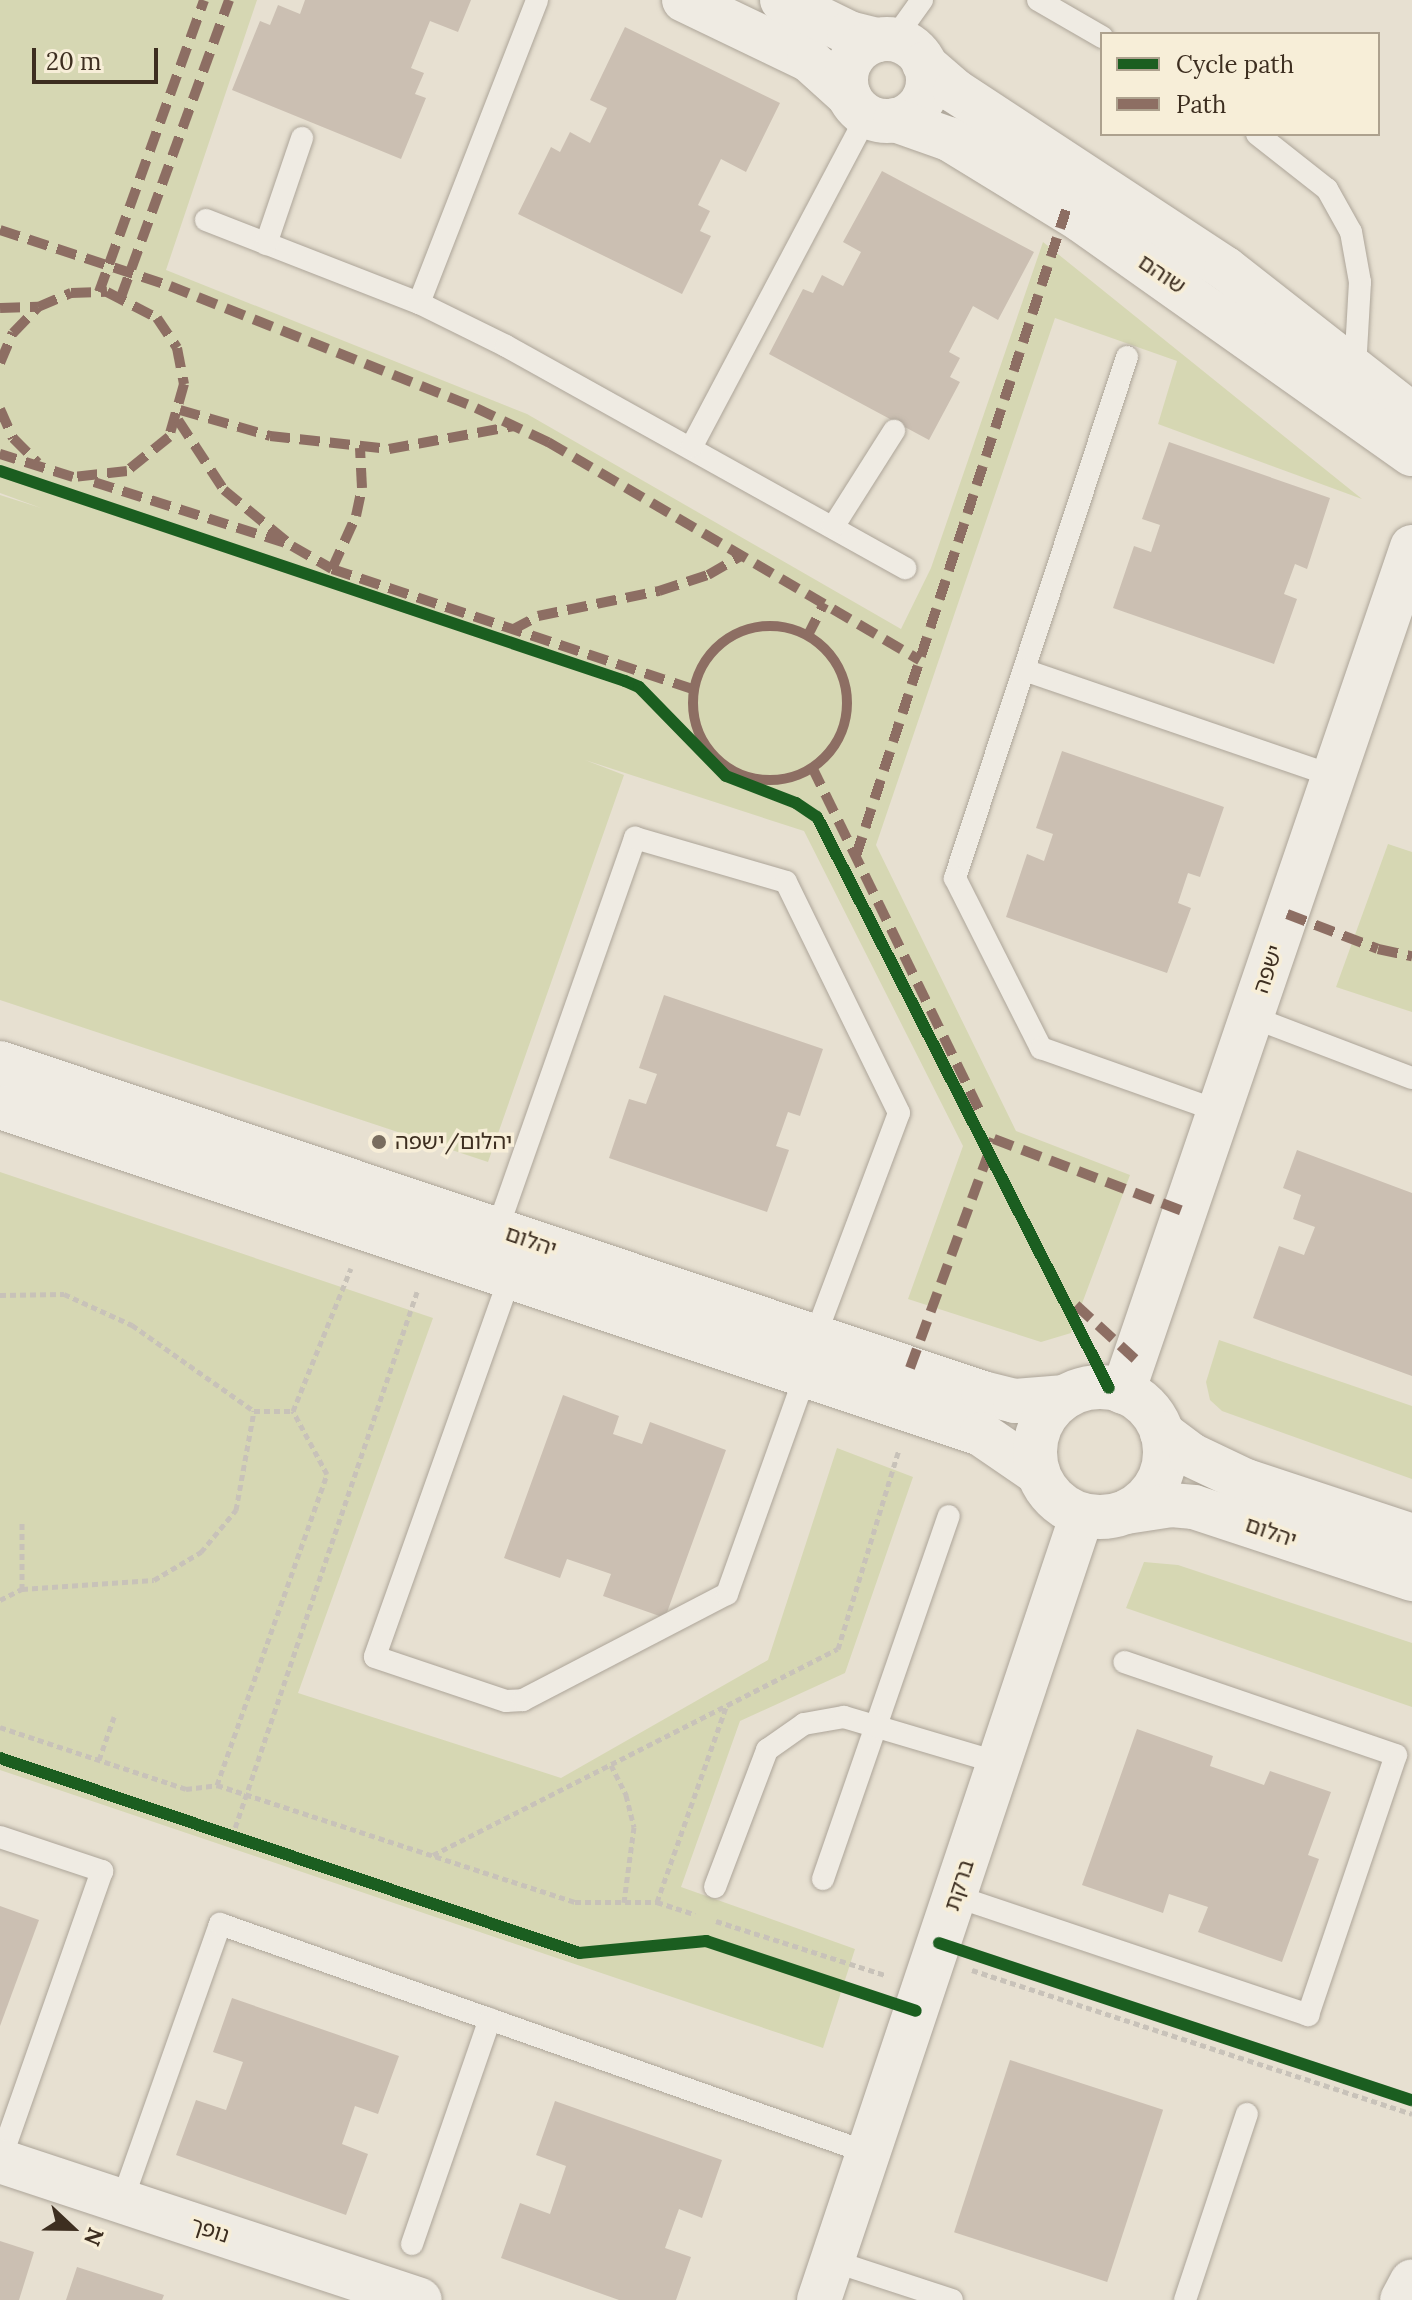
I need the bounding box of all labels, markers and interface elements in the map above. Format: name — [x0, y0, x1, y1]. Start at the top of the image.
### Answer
scale bar — [36, 32, 162, 82]
legend — [1100, 32, 1380, 136]
text: 20 m — [46, 46, 102, 77]
text: Cycle path — [1176, 49, 1294, 80]
text: Path — [1176, 89, 1226, 120]
street label: שוהם — [1133, 249, 1191, 299]
street label: ישפה — [1247, 941, 1289, 997]
place label: יהלום/ישפה — [395, 1129, 512, 1155]
marker: יהלום/ישפה — [370, 1133, 388, 1151]
street label: יהלום — [502, 1220, 560, 1262]
street label: יהלום — [1242, 1511, 1300, 1553]
street label: ברקת — [938, 1856, 980, 1914]
north arrow — [32, 2188, 112, 2268]
street label: נופך — [187, 2211, 233, 2249]
text: N — [78, 2224, 110, 2250]

